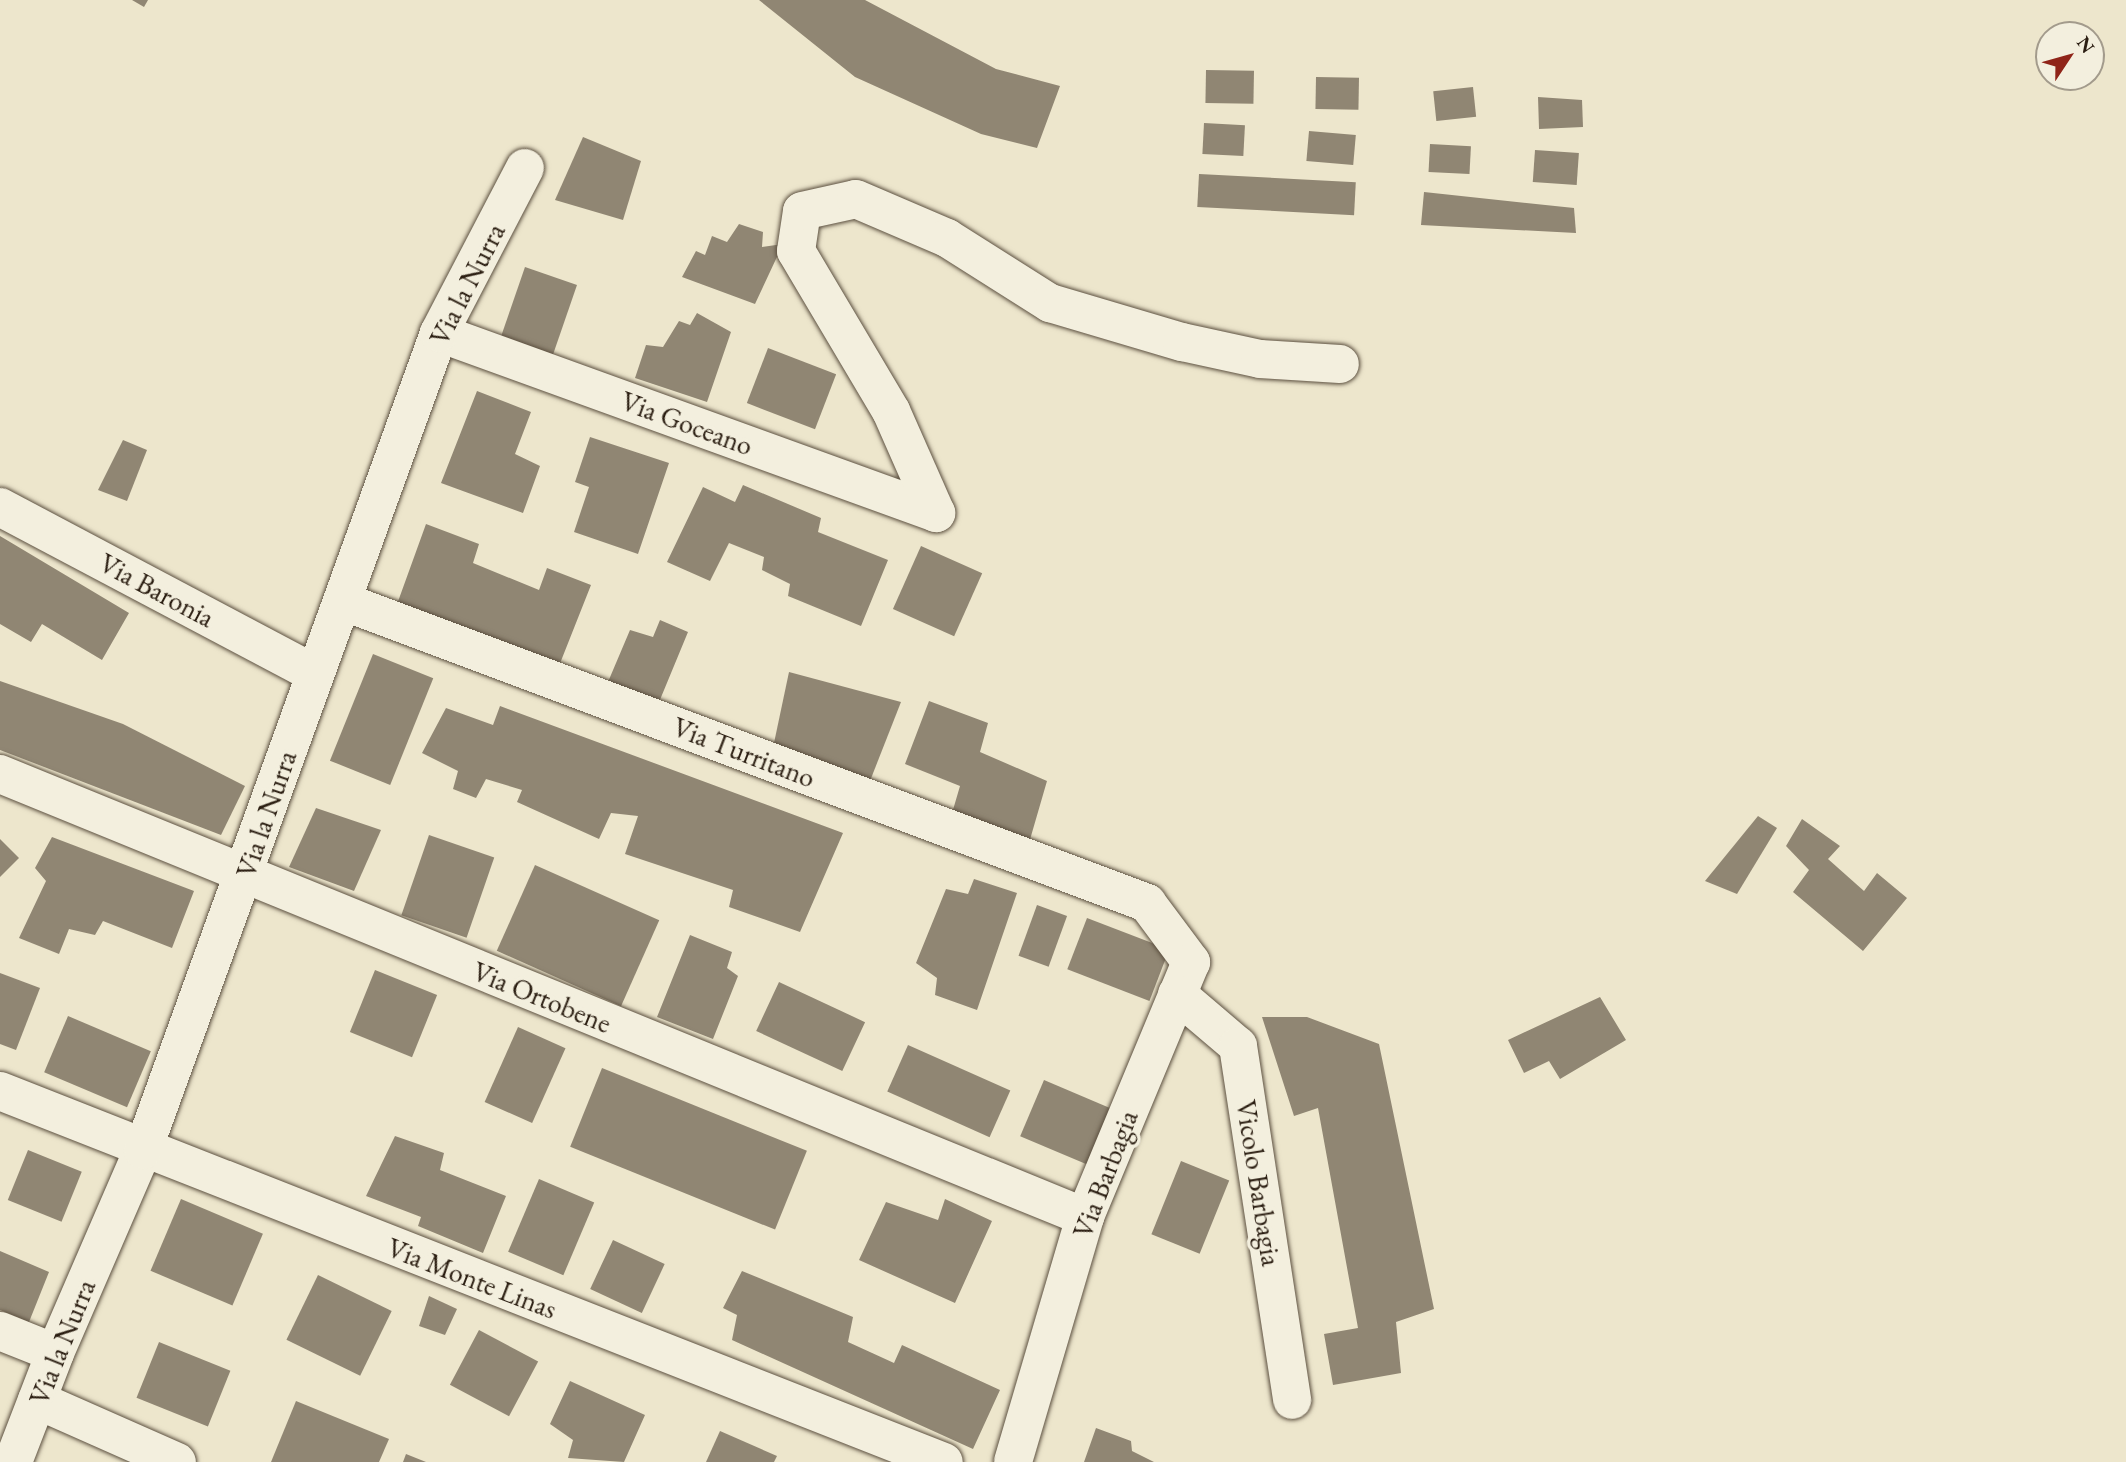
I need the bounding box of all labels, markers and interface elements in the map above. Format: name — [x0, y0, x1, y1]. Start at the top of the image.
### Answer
north arrow — [2035, 21, 2105, 91]
text: N — [2071, 31, 2100, 58]
street label: Via la Nurra — [422, 217, 512, 351]
street label: Via Goceano — [617, 384, 757, 462]
street label: Via Baronia — [94, 546, 220, 634]
street label: Via Turritano — [668, 710, 820, 794]
street label: Via la Nurra — [229, 746, 303, 882]
street label: Via Ortobene — [468, 954, 616, 1040]
street label: Vicolo Barbagia — [1229, 1098, 1289, 1268]
street label: Via Barbagia — [1065, 1105, 1145, 1243]
street label: Via Monte Linas — [383, 1230, 561, 1326]
street label: Via la Nurra — [22, 1274, 102, 1410]

